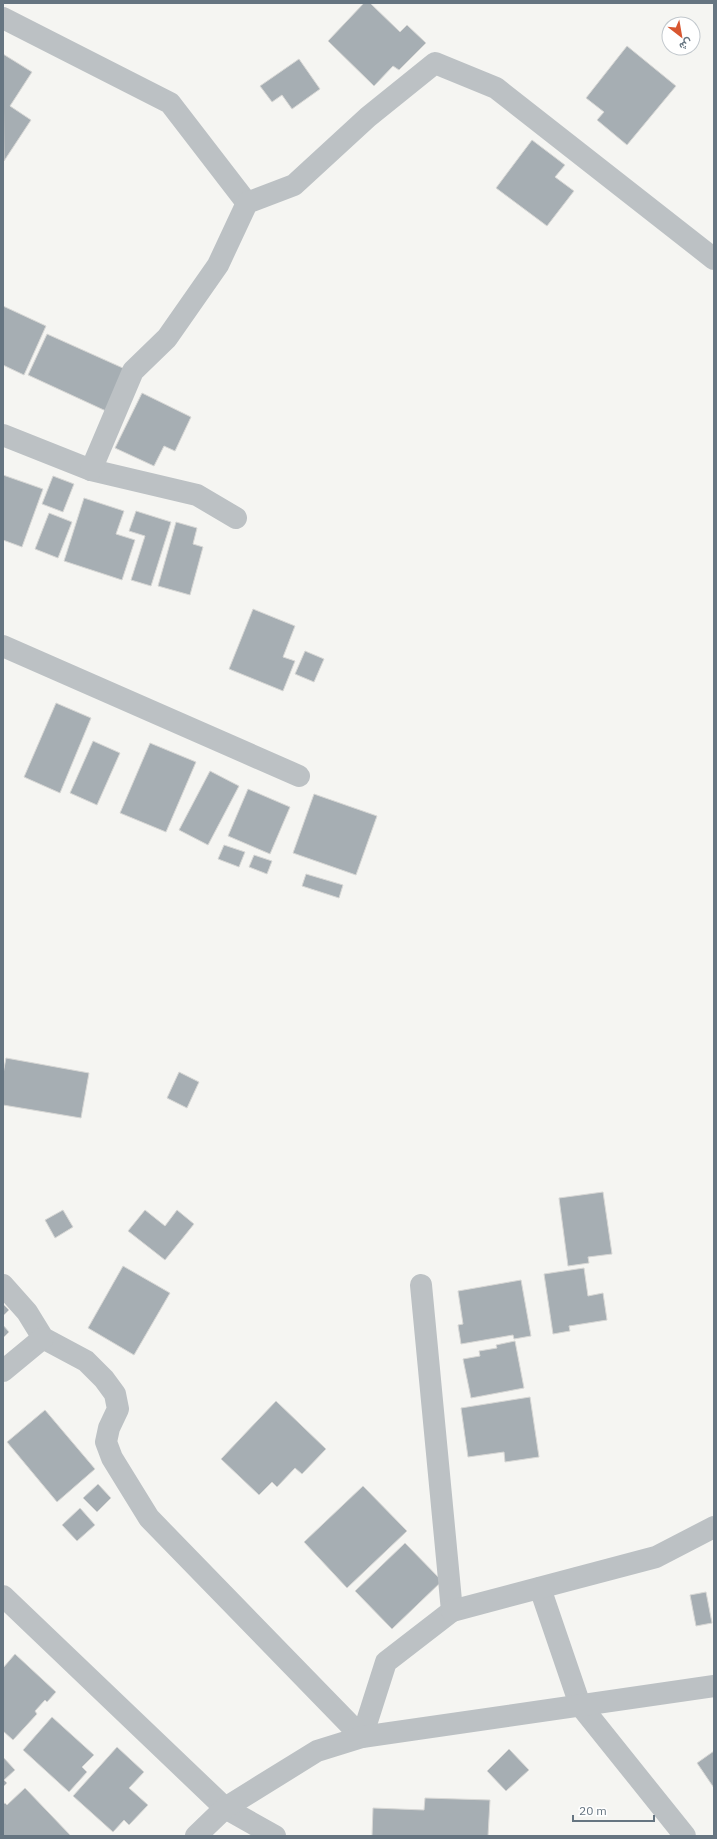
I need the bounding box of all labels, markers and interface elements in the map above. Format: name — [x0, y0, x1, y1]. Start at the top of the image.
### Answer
north arrow — [661, 16, 701, 56]
text: ش — [677, 35, 695, 54]
scale bar — [573, 1797, 654, 1823]
text: 20 m — [579, 1803, 607, 1818]

